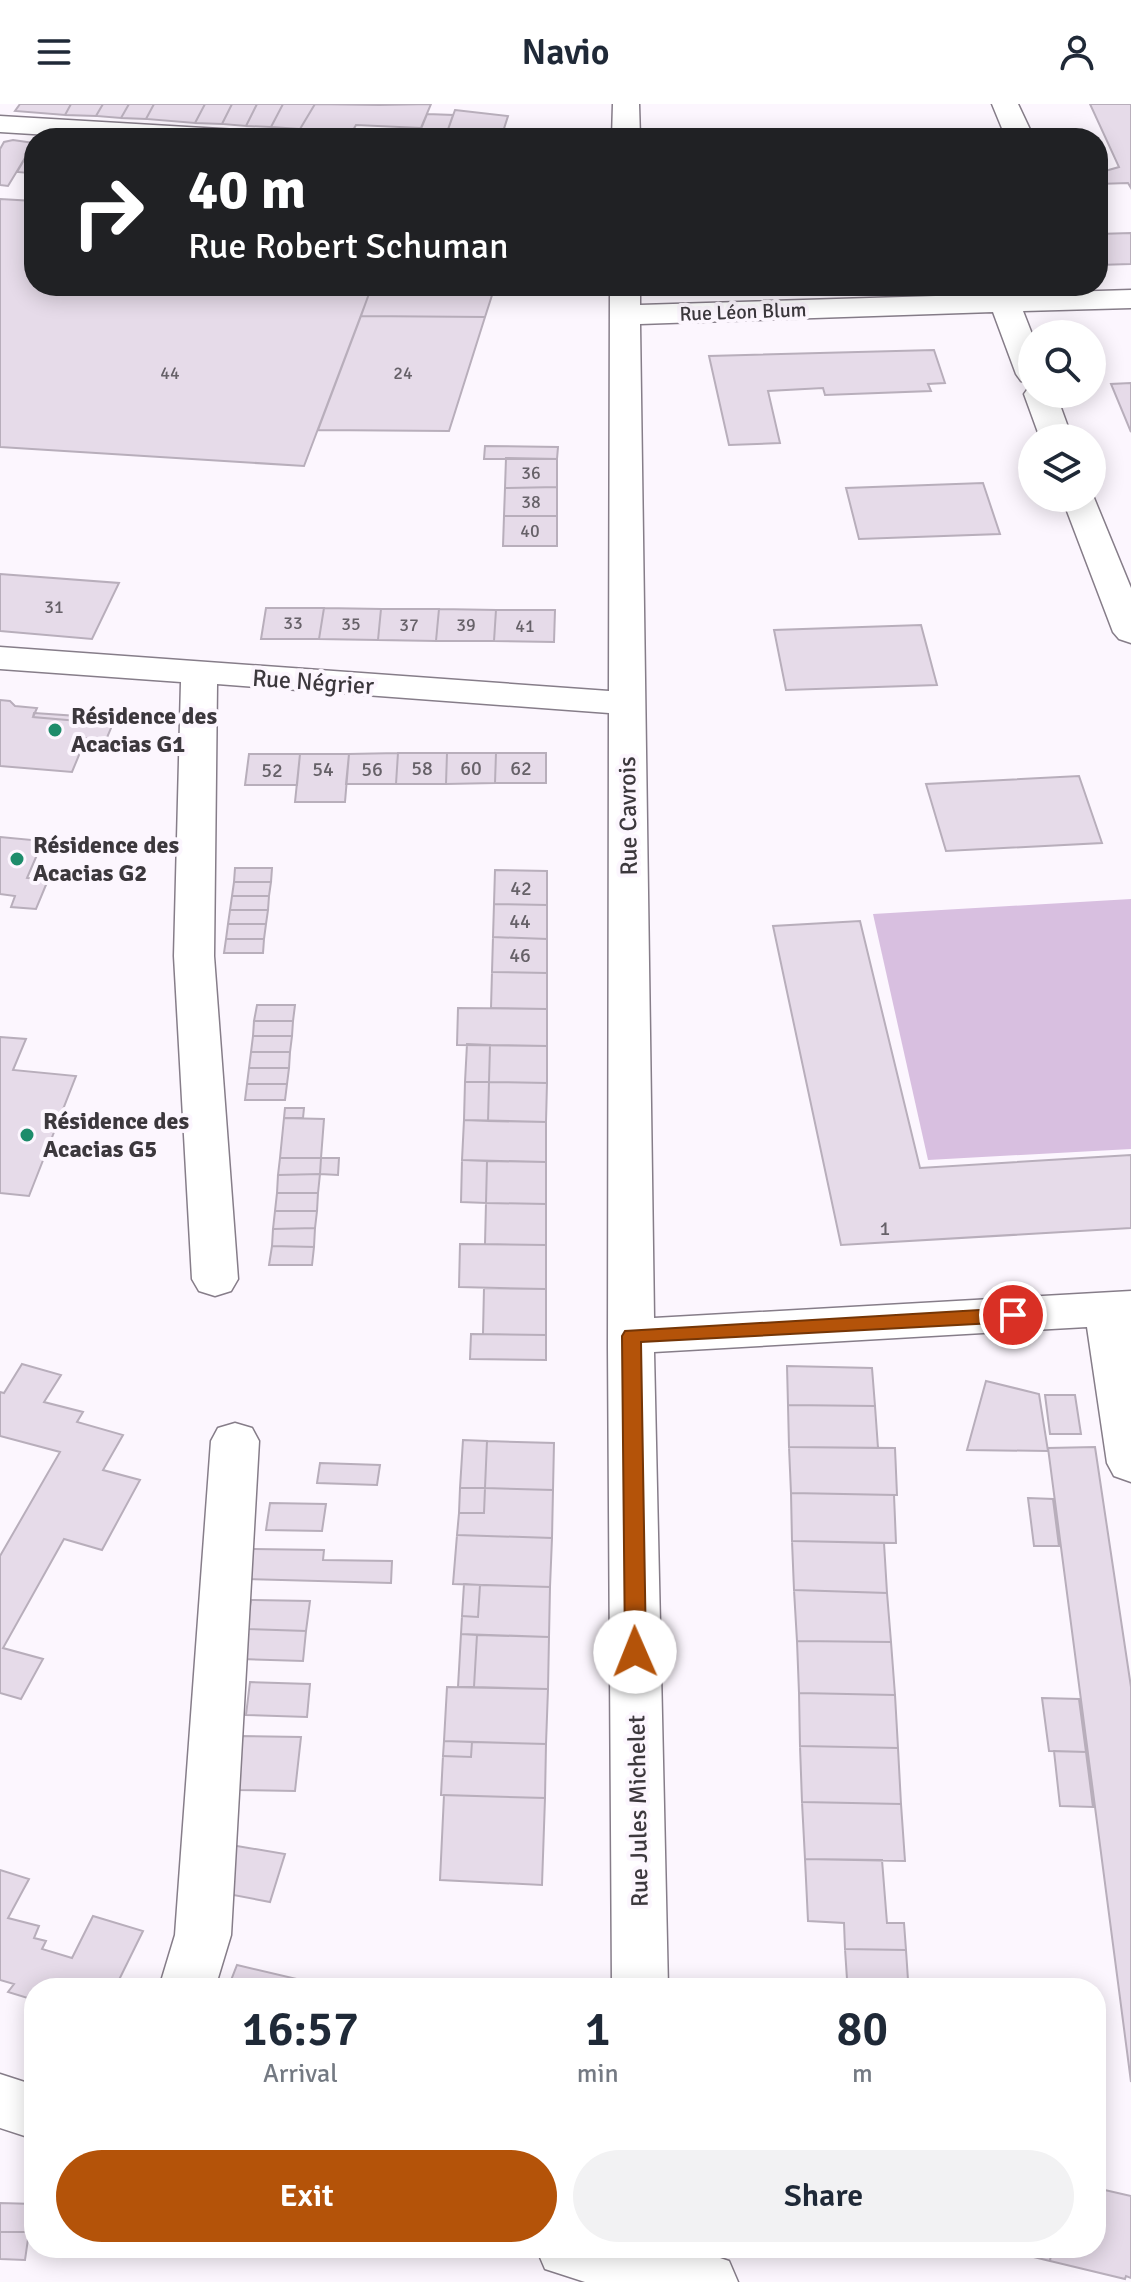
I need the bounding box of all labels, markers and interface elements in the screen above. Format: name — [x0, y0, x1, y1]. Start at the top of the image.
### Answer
icon: menu — [32, 30, 76, 74]
text: Navio — [522, 30, 609, 75]
icon: person — [1055, 30, 1099, 74]
text: 40 m — [188, 155, 306, 224]
icon: right — [56, 160, 160, 264]
text: Rue Robert Schuman — [188, 224, 509, 269]
street label: Rue Léon Blum — [679, 297, 807, 327]
map controls — [1018, 320, 1106, 512]
button: search — [1018, 320, 1106, 408]
house number: 44 — [160, 362, 180, 384]
house number: 24 — [393, 362, 413, 384]
button: layers — [1018, 424, 1106, 512]
house number: 36 — [521, 462, 541, 484]
house number: 38 — [521, 491, 541, 513]
house number: 40 — [520, 520, 540, 542]
house number: 31 — [44, 596, 64, 618]
house number: 33 — [283, 612, 303, 634]
house number: 35 — [341, 613, 361, 635]
house number: 37 — [399, 614, 419, 636]
house number: 39 — [456, 614, 476, 636]
house number: 41 — [515, 615, 535, 637]
street label: Rue Négrier — [251, 663, 375, 701]
place label: Résidence des Acacias G1 — [71, 701, 217, 759]
marker: Résidence des Acacias G1 — [46, 721, 64, 739]
house number: 58 — [411, 756, 433, 781]
house number: 60 — [460, 756, 482, 781]
house number: 62 — [510, 756, 532, 781]
street label: Rue Cavrois — [612, 756, 644, 876]
house number: 54 — [312, 757, 334, 782]
house number: 56 — [361, 757, 383, 782]
house number: 52 — [261, 758, 283, 783]
place label: Résidence des Acacias G2 — [33, 830, 179, 888]
marker: Résidence des Acacias G2 — [8, 850, 26, 868]
house number: 42 — [510, 876, 532, 901]
house number: 44 — [509, 909, 531, 934]
house number: 46 — [509, 943, 531, 968]
place label: Résidence des Acacias G5 — [43, 1106, 189, 1164]
marker: Résidence des Acacias G5 — [18, 1126, 36, 1144]
house number: 1 — [880, 1216, 890, 1241]
pin — [979, 1281, 1047, 1349]
icon: arrive — [991, 1293, 1035, 1337]
position arrow — [593, 1610, 677, 1694]
street label: Rue Jules Michelet — [621, 1715, 655, 1907]
text: 16:57 — [242, 2000, 359, 2059]
text: 1 — [585, 2000, 611, 2059]
text: 80 — [836, 2000, 888, 2059]
text: Arrival — [263, 2058, 338, 2090]
text: min — [577, 2058, 619, 2090]
text: m — [852, 2058, 873, 2090]
button: Exit — [56, 2150, 557, 2242]
button: Share — [573, 2150, 1074, 2242]

